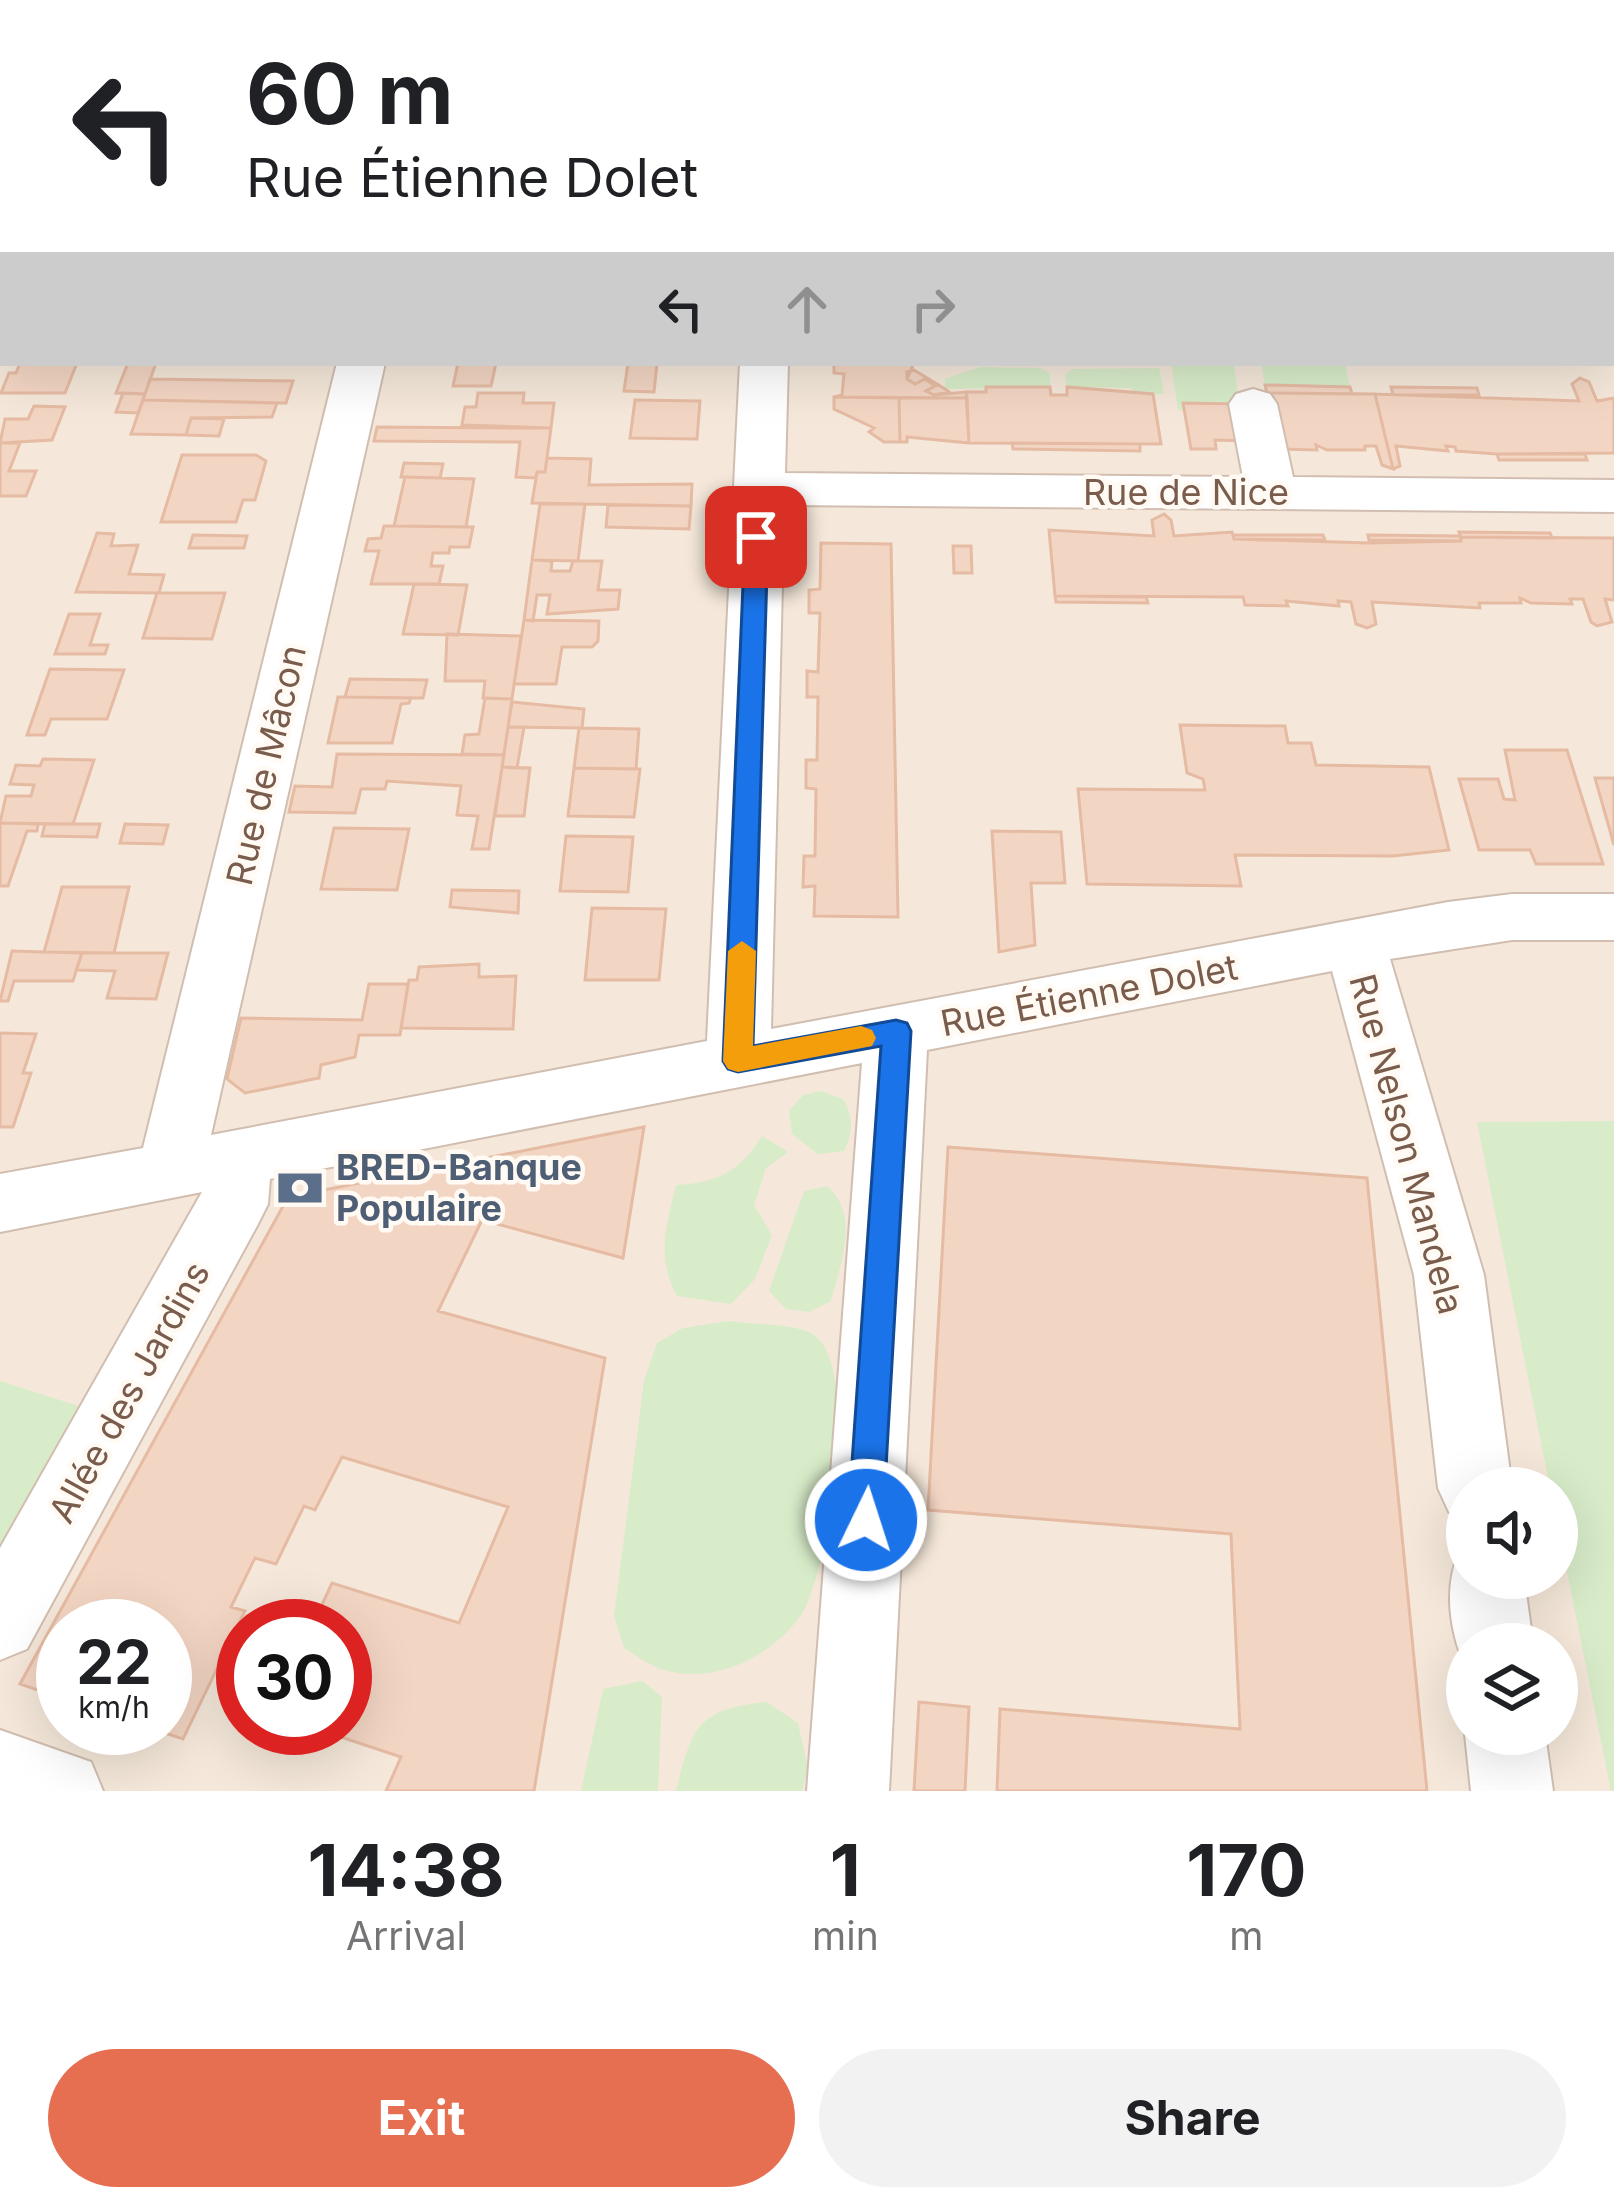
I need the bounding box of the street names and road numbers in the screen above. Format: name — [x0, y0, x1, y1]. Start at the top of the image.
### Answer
street label: Rue de Nice — [1083, 470, 1289, 514]
street label: Rue de Mâcon — [217, 641, 315, 889]
street label: Rue Étienne Dolet — [937, 945, 1241, 1045]
street label: Rue Nelson Mandela — [1340, 969, 1474, 1319]
street label: Allée des Jardins — [39, 1254, 219, 1530]

